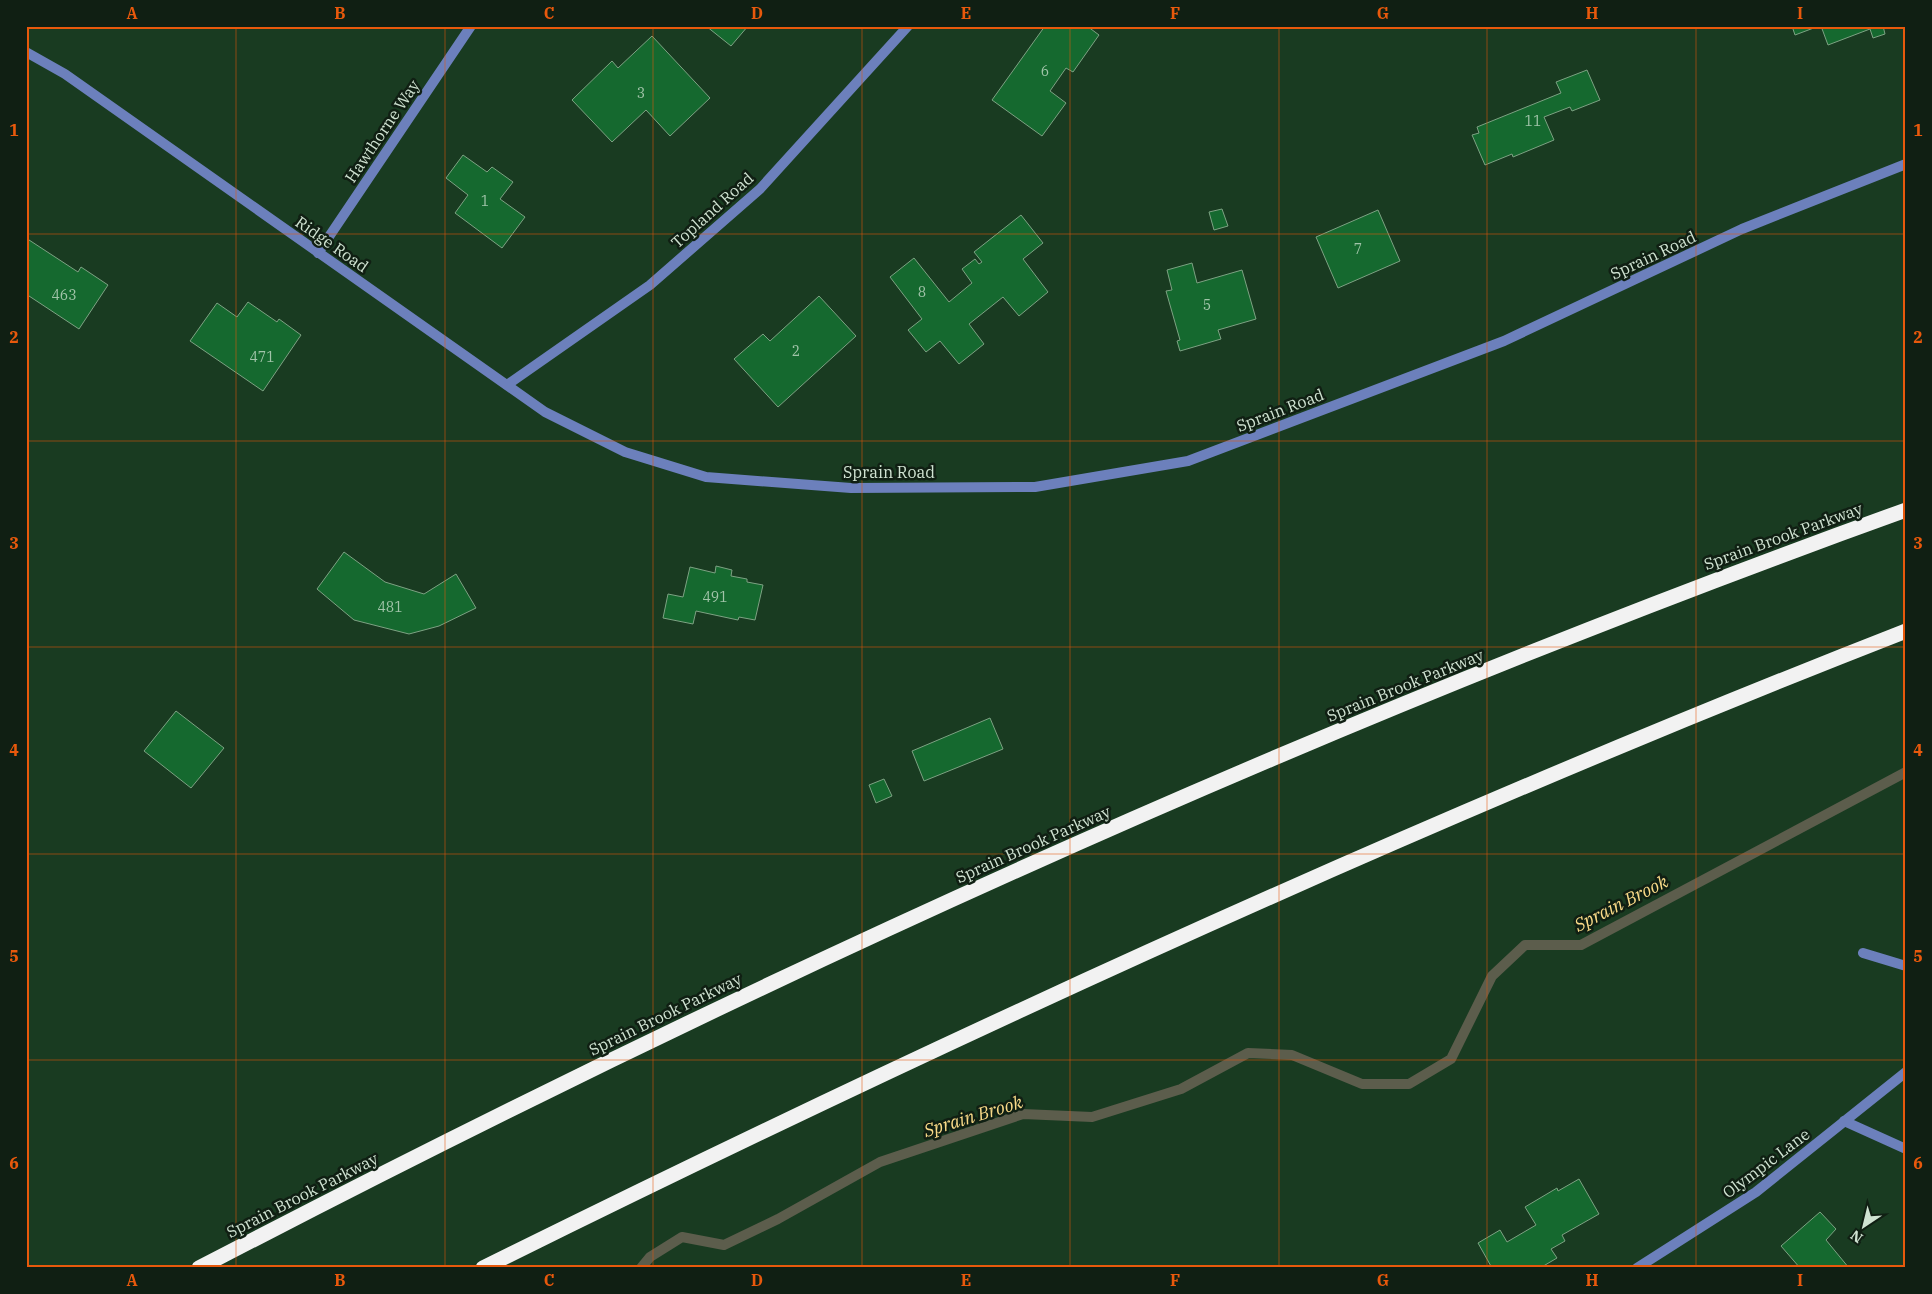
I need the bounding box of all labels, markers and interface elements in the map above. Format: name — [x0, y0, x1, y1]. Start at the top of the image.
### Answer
text: A — [126, 3, 138, 23]
text: B — [334, 3, 346, 23]
text: C — [544, 3, 554, 23]
text: D — [751, 3, 763, 23]
text: E — [961, 3, 971, 23]
text: F — [1170, 3, 1180, 23]
text: G — [1377, 3, 1389, 23]
text: H — [1586, 3, 1599, 23]
text: I — [1797, 3, 1803, 23]
house number: 6 — [1041, 62, 1049, 80]
street label: Hawthorne Way — [340, 75, 424, 186]
house number: 3 — [637, 84, 645, 102]
house number: 11 — [1525, 112, 1541, 130]
text: 1 — [9, 120, 19, 140]
text: 1 — [1913, 120, 1923, 140]
street label: Topland Road — [667, 168, 758, 252]
house number: 1 — [481, 192, 489, 210]
street label: Ridge Road — [292, 212, 373, 277]
street label: Sprain Road — [1607, 226, 1699, 284]
house number: 7 — [1354, 240, 1362, 258]
house number: 8 — [918, 283, 926, 301]
house number: 463 — [51, 286, 77, 304]
house number: 5 — [1203, 296, 1211, 314]
text: 2 — [9, 327, 19, 347]
text: 2 — [1913, 327, 1923, 347]
house number: 2 — [792, 342, 800, 360]
house number: 471 — [249, 348, 275, 366]
street label: Sprain Road — [1233, 384, 1327, 436]
street label: Sprain Road — [843, 462, 935, 482]
street label: Sprain Brook Parkway — [1701, 498, 1865, 574]
text: 3 — [9, 533, 19, 553]
text: 3 — [1913, 533, 1923, 553]
house number: 491 — [702, 588, 728, 606]
house number: 481 — [377, 598, 403, 616]
street label: Sprain Brook Parkway — [1324, 644, 1487, 726]
text: 4 — [9, 740, 19, 760]
text: 4 — [1913, 740, 1923, 760]
street label: Sprain Brook Parkway — [952, 801, 1114, 887]
water label: Sprain Brook — [1569, 869, 1672, 937]
text: 5 — [9, 946, 19, 966]
text: 5 — [1913, 946, 1923, 966]
street label: Sprain Brook Parkway — [585, 968, 745, 1060]
water label: Sprain Brook — [920, 1090, 1026, 1142]
street label: Olympic Lane — [1718, 1124, 1814, 1202]
street label: Sprain Brook Parkway — [223, 1148, 381, 1242]
text: 6 — [9, 1153, 19, 1173]
text: 6 — [1913, 1153, 1923, 1173]
north arrow — [1840, 1202, 1890, 1252]
text: N — [1847, 1226, 1866, 1247]
text: A — [126, 1270, 138, 1290]
text: B — [334, 1270, 346, 1290]
text: C — [544, 1270, 554, 1290]
text: D — [751, 1270, 763, 1290]
text: E — [961, 1270, 971, 1290]
text: F — [1170, 1270, 1180, 1290]
text: G — [1377, 1270, 1389, 1290]
text: H — [1586, 1270, 1599, 1290]
text: I — [1797, 1270, 1803, 1290]

